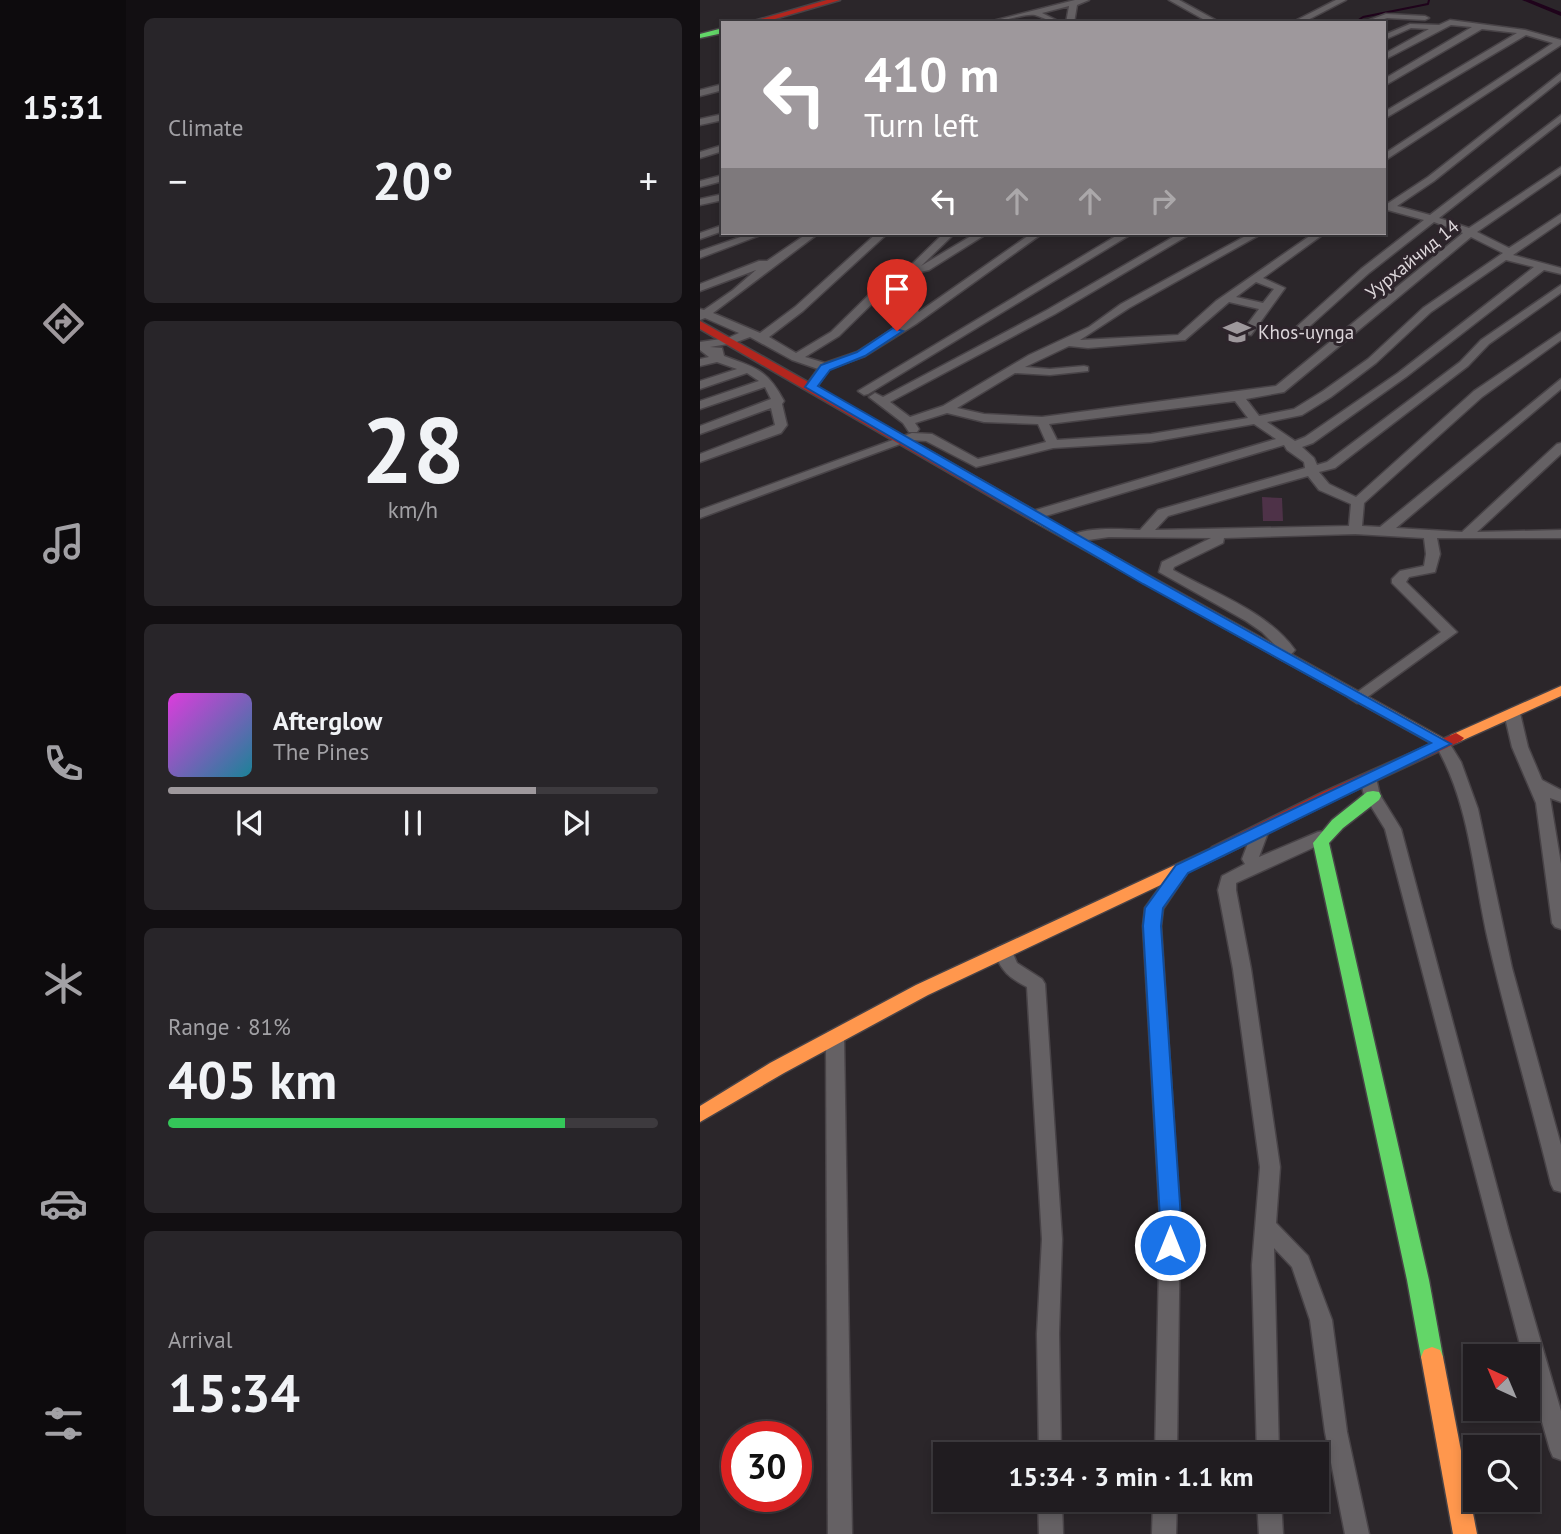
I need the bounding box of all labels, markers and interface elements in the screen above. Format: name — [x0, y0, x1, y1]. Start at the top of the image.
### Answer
text: 410 m — [864, 42, 999, 106]
icon: left — [749, 49, 840, 140]
text: 15:31 — [22, 86, 104, 128]
text: Turn left — [864, 104, 979, 146]
text: Climate — [168, 113, 243, 142]
text: 20° — [372, 147, 454, 214]
text: − — [168, 156, 187, 205]
text: + — [639, 156, 658, 205]
icon: left — [925, 182, 963, 220]
icon: ahead — [998, 182, 1036, 220]
icon: ahead — [1071, 182, 1109, 220]
icon: right — [1144, 182, 1182, 220]
street label: Уурхайчид 14 — [1360, 214, 1464, 304]
pin — [867, 259, 927, 331]
icon: arrive — [878, 270, 916, 308]
icon: directions — [39, 299, 88, 348]
school or university icon: Khos-uynga — [1222, 317, 1252, 347]
place label: Khos-uynga — [1258, 320, 1354, 344]
text: 28 — [361, 390, 465, 508]
text: km/h — [388, 495, 438, 524]
icon: music — [39, 519, 88, 568]
text: Afterglow — [273, 704, 382, 737]
text: The Pines — [273, 737, 369, 766]
icon: phone — [39, 739, 88, 788]
icon: previous — [231, 804, 269, 842]
icon: pause — [394, 804, 432, 842]
icon: next — [557, 804, 595, 842]
icon: climate — [39, 959, 88, 1008]
text: Range · 81% — [168, 1012, 291, 1041]
text: 405 km — [168, 1046, 337, 1113]
icon: car — [39, 1179, 88, 1228]
position arrow — [1133, 1208, 1207, 1282]
text: Arrival — [168, 1325, 232, 1354]
north arrow — [1463, 1344, 1540, 1421]
map controls — [1463, 1344, 1540, 1512]
text: 15:34 — [168, 1359, 300, 1426]
icon: filters — [39, 1399, 88, 1448]
speed limit sign: 30 — [721, 1421, 812, 1512]
button: search — [1463, 1435, 1540, 1512]
text: 15:34 · 3 min · 1.1 km — [1009, 1460, 1254, 1493]

